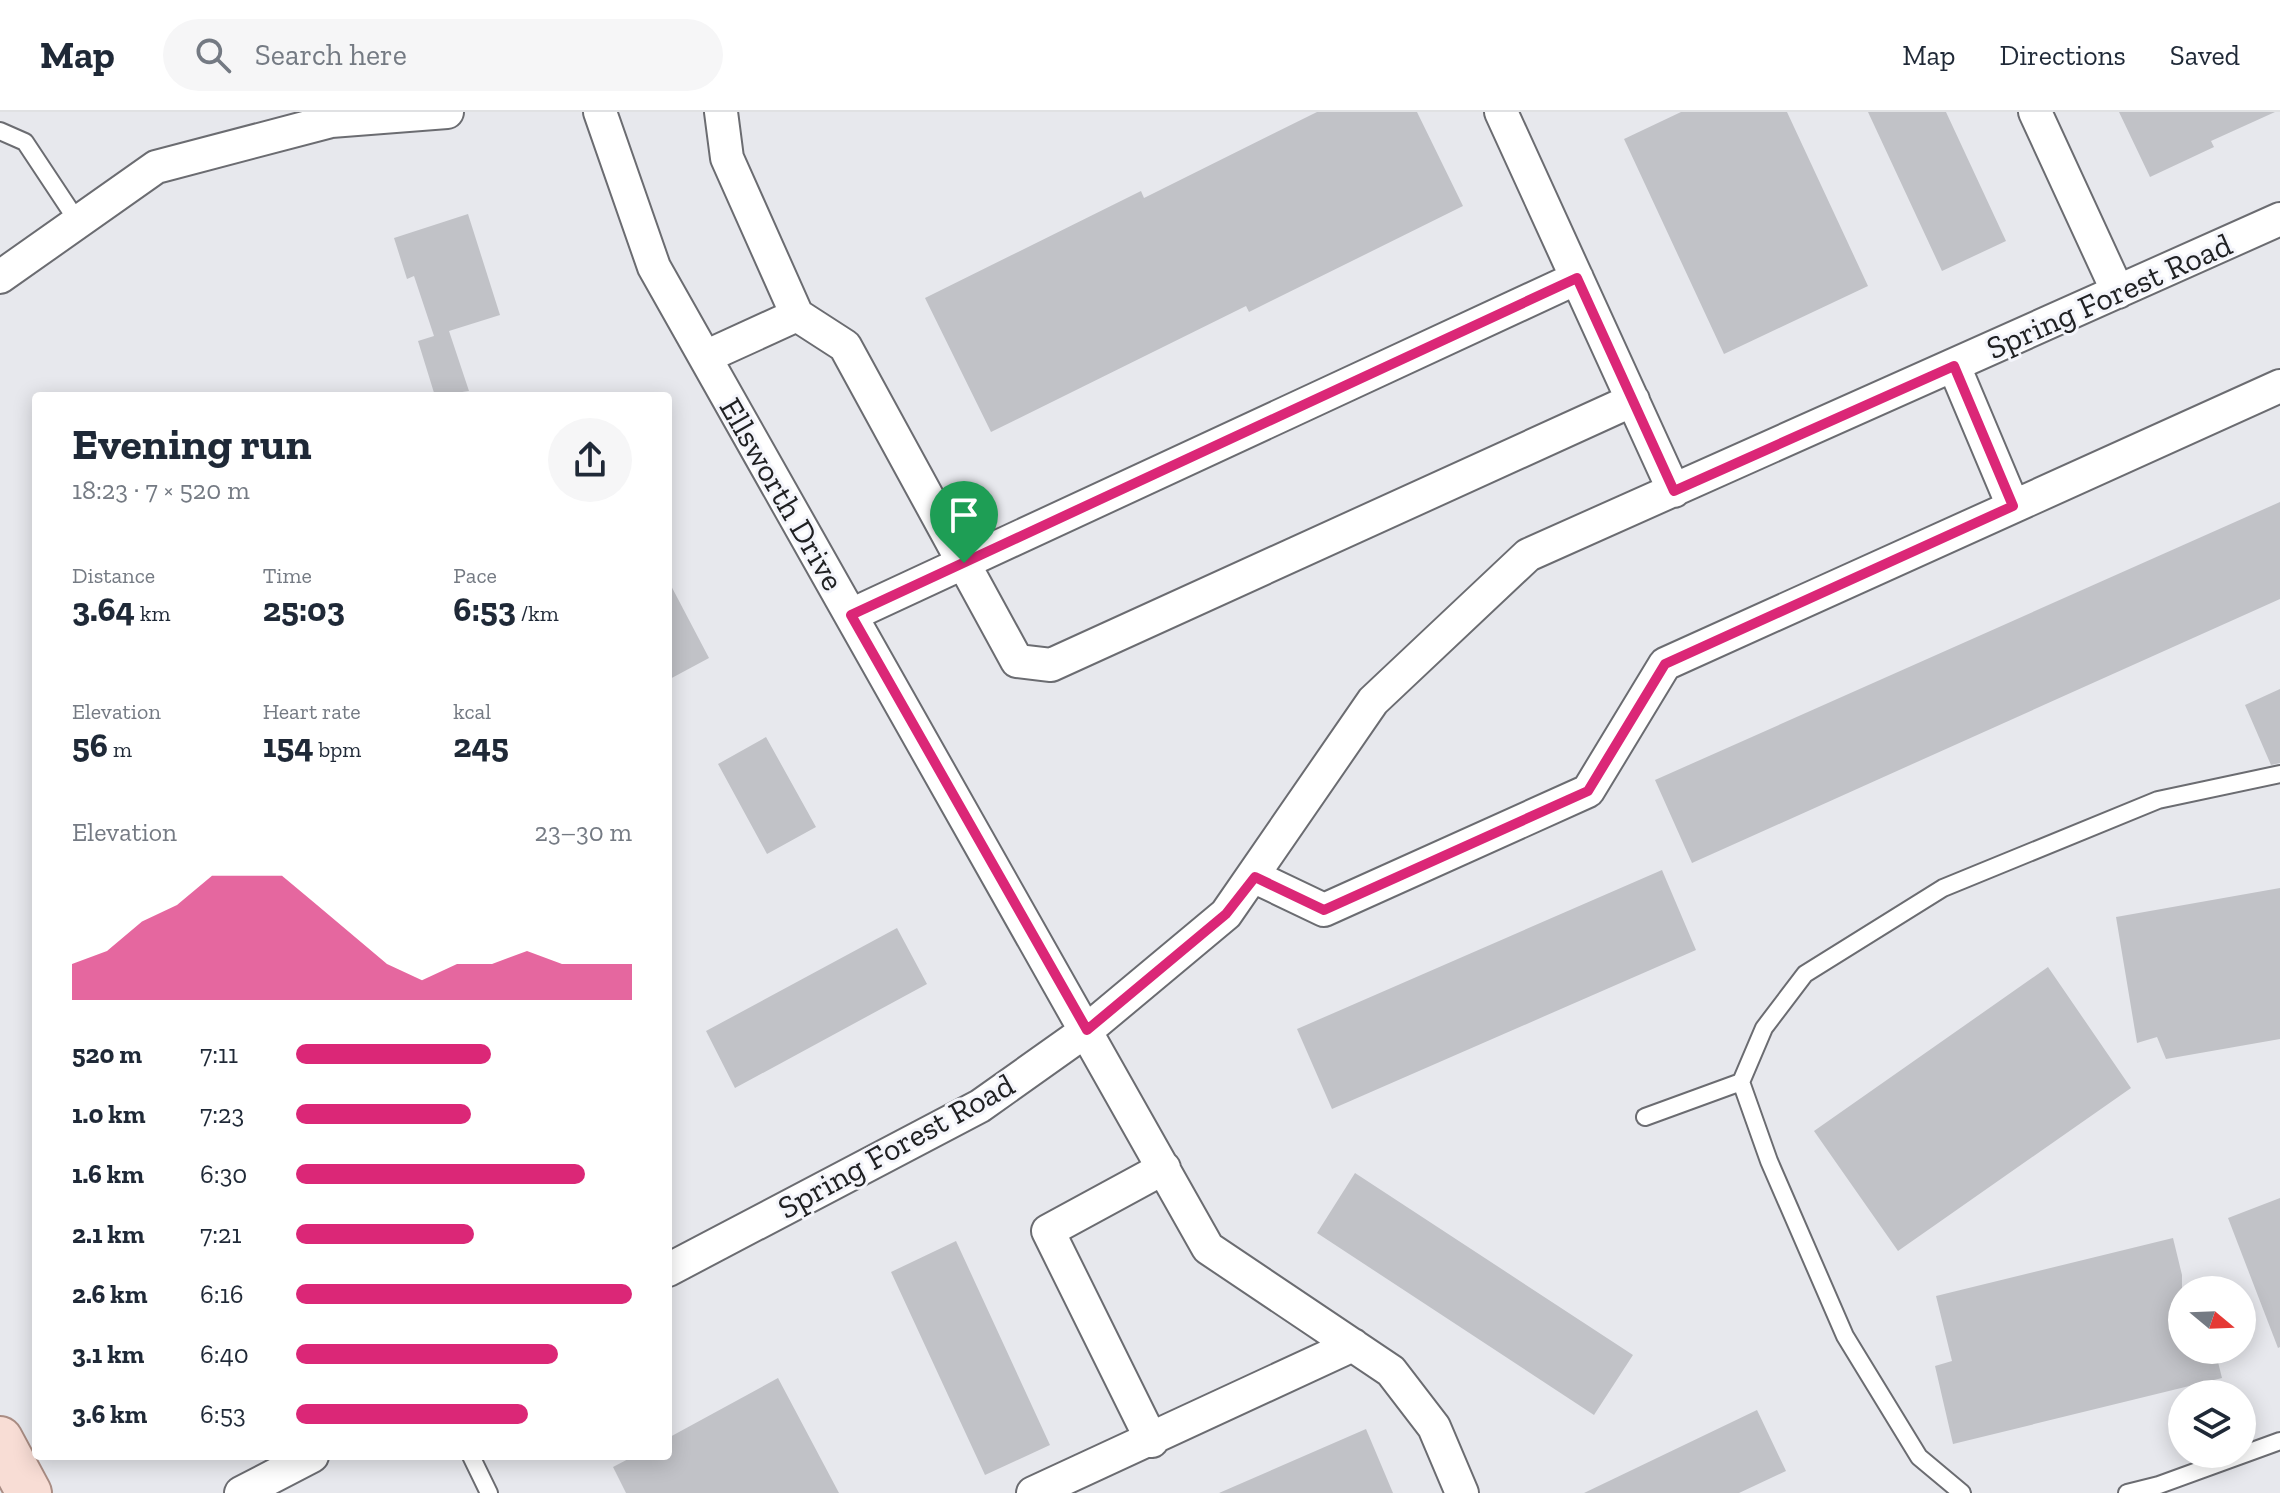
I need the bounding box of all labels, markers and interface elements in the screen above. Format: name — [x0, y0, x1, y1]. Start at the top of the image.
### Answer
search box — [163, 19, 723, 91]
text: Map — [40, 32, 115, 78]
icon: search — [191, 33, 235, 77]
text: Search here — [255, 37, 407, 73]
text: Map — [1902, 39, 1955, 72]
text: Directions — [1999, 39, 2126, 72]
text: Saved — [2170, 39, 2240, 72]
street label: Spring Forest Road — [1981, 225, 2238, 367]
street label: Ellsworth Drive — [712, 391, 852, 597]
text: Evening run — [72, 417, 312, 470]
button: share — [548, 418, 632, 502]
text: 18:23 · 7 × 520 m — [72, 474, 250, 506]
pin — [930, 481, 998, 563]
icon: arrive — [942, 493, 986, 537]
text: Distance — [72, 562, 155, 589]
text: Time — [263, 562, 312, 589]
text: Pace — [453, 562, 497, 589]
text: 3.64 — [72, 589, 135, 630]
text: 25:03 — [263, 589, 345, 630]
text: 6:53 — [453, 589, 516, 630]
text: km — [135, 600, 170, 627]
text: /km — [516, 600, 559, 627]
text: Elevation — [72, 698, 161, 725]
text: Heart rate — [263, 698, 361, 725]
text: kcal — [453, 698, 491, 725]
text: 56 — [72, 725, 108, 766]
text: 154 — [263, 725, 314, 766]
text: 245 — [453, 725, 509, 766]
text: m — [108, 736, 132, 763]
text: bpm — [314, 736, 361, 763]
text: Elevation — [72, 816, 177, 848]
text: 23–30 m — [535, 816, 632, 848]
text: 520 m — [72, 1038, 142, 1070]
text: 7:11 — [200, 1038, 238, 1070]
street label: Spring Forest Road — [771, 1065, 1021, 1227]
text: 1.0 km — [72, 1098, 145, 1130]
text: 7:23 — [200, 1098, 244, 1130]
text: 1.6 km — [72, 1158, 144, 1190]
text: 6:30 — [200, 1158, 247, 1190]
text: 2.1 km — [72, 1218, 144, 1250]
text: 7:21 — [200, 1218, 241, 1250]
north arrow — [2168, 1276, 2256, 1364]
map controls — [2168, 1276, 2256, 1468]
text: 2.6 km — [72, 1278, 147, 1310]
text: 6:16 — [200, 1278, 243, 1310]
text: 3.1 km — [72, 1338, 144, 1370]
text: 6:40 — [200, 1338, 249, 1370]
button: layers — [2168, 1380, 2256, 1468]
text: 3.6 km — [72, 1398, 147, 1430]
text: 6:53 — [200, 1398, 246, 1430]

